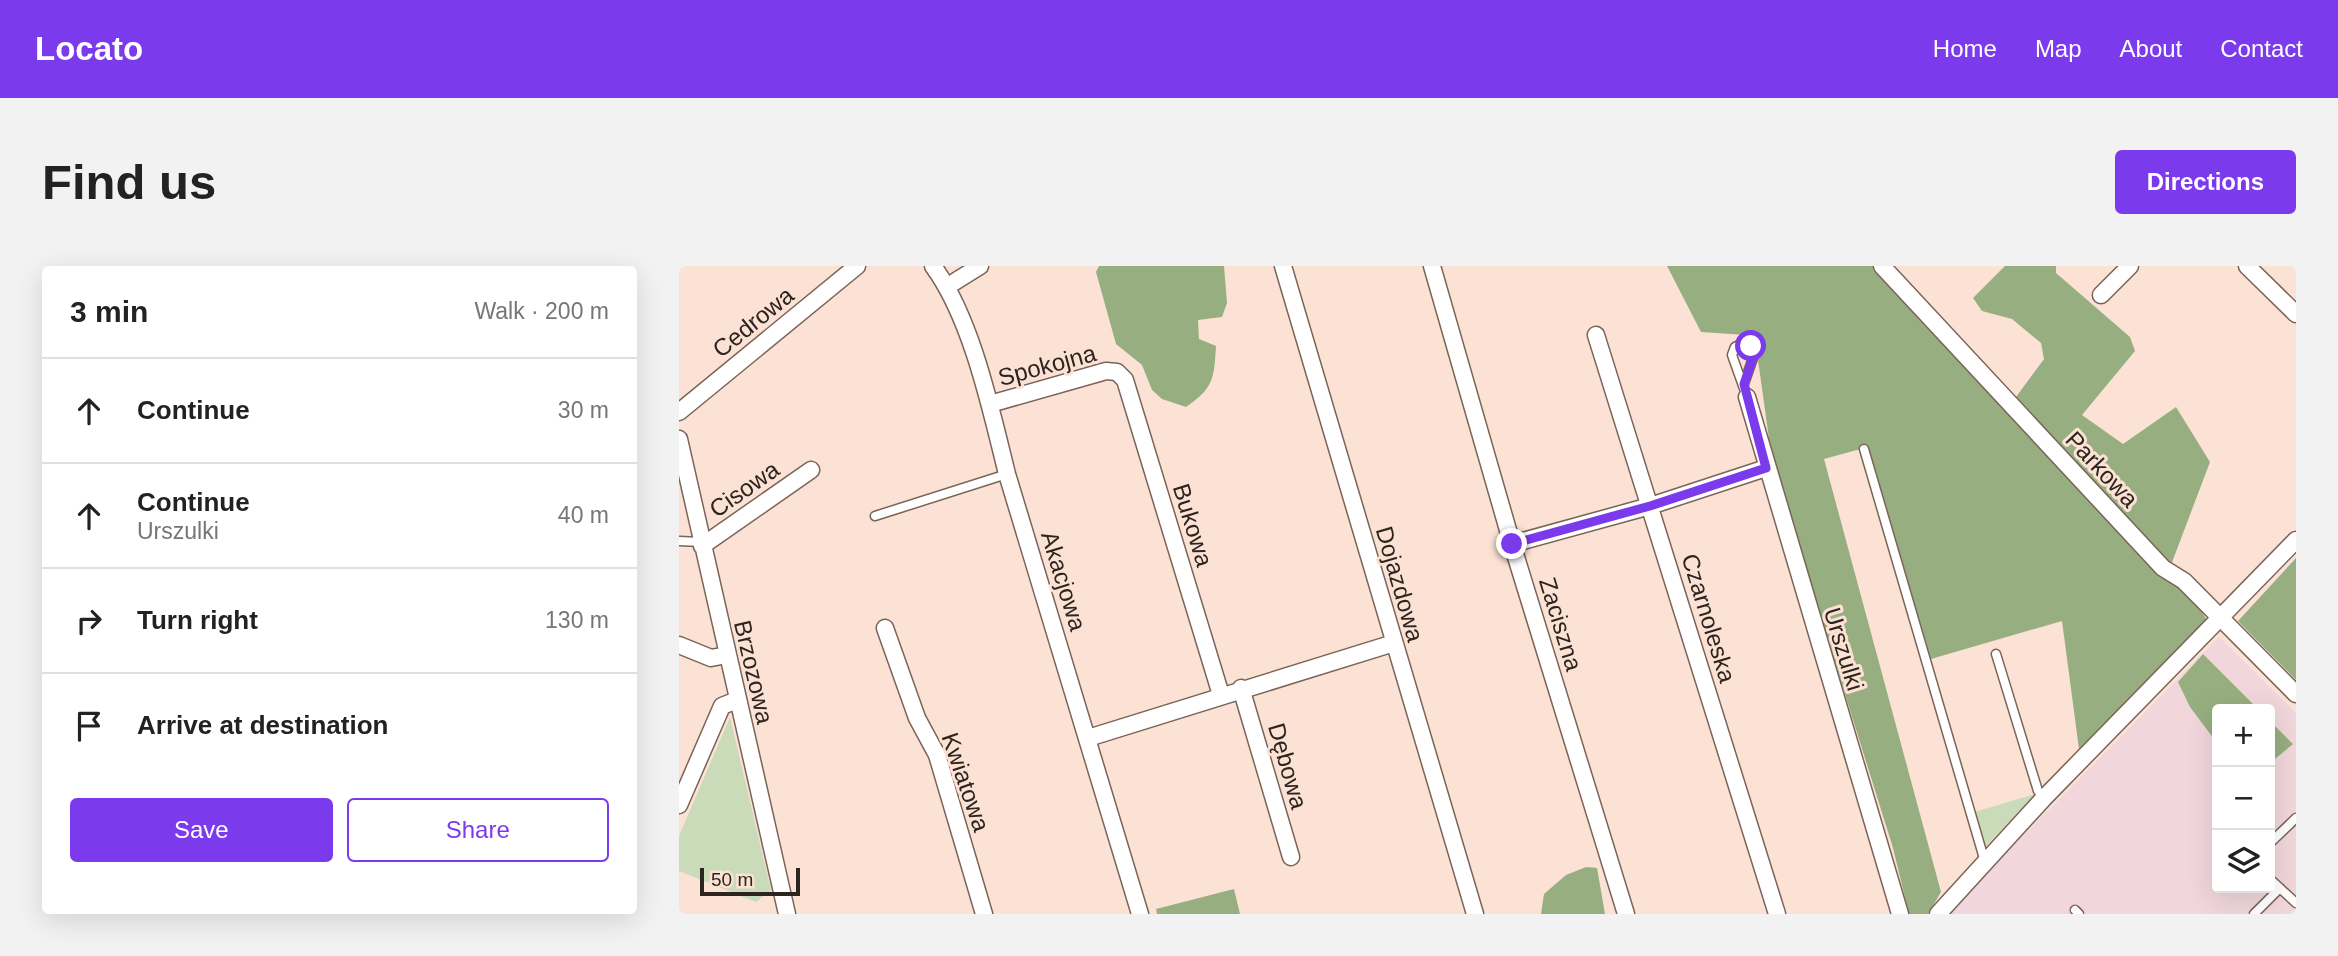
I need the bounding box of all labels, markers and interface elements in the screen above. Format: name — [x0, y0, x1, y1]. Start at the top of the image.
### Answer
text: Locato — [35, 30, 143, 67]
text: Home — [1933, 35, 1997, 62]
text: Map — [2035, 35, 2082, 62]
text: About — [2120, 35, 2182, 62]
text: Contact — [2220, 35, 2303, 62]
button: Directions — [2115, 150, 2296, 214]
text: Find us — [42, 155, 216, 209]
street label: Cedrowa — [707, 281, 799, 363]
text: 3 min — [70, 295, 148, 328]
text: Walk · 200 m — [474, 298, 609, 324]
route start — [1735, 330, 1766, 361]
street label: Spokojna — [995, 339, 1099, 391]
icon: ahead — [70, 392, 108, 430]
text: Continue — [137, 395, 250, 425]
text: 30 m — [558, 397, 609, 423]
street label: Parkowa — [2060, 426, 2144, 513]
street label: Cisowa — [704, 455, 785, 523]
street label: Bukowa — [1168, 480, 1219, 570]
text: Continue — [137, 487, 250, 517]
icon: ahead — [70, 497, 108, 535]
text: 40 m — [558, 502, 609, 528]
text: Urszulki — [137, 518, 219, 544]
street label: Dojazdowa — [1371, 523, 1430, 645]
street label: Akacjowa — [1036, 528, 1092, 635]
route end — [1496, 528, 1527, 559]
street label: Czarnoleska — [1677, 550, 1742, 686]
street label: Zaciszna — [1534, 574, 1588, 674]
icon: right — [70, 602, 108, 640]
street label: Urszulki — [1819, 604, 1869, 694]
text: Turn right — [137, 605, 258, 635]
text: 130 m — [545, 607, 609, 633]
street label: Brzozowa — [729, 618, 779, 727]
map controls — [2212, 704, 2275, 893]
button: + — [2212, 704, 2275, 767]
icon: arrive — [70, 707, 108, 745]
text: Arrive at destination — [137, 710, 388, 740]
street label: Dębowa — [1263, 720, 1313, 813]
street label: Kwiatowa — [937, 729, 996, 836]
button: − — [2212, 767, 2275, 830]
button: Save — [70, 798, 333, 862]
button: Share — [347, 798, 609, 862]
button: layers — [2212, 830, 2275, 893]
scale bar — [700, 865, 800, 897]
text: 50 m — [711, 869, 753, 890]

